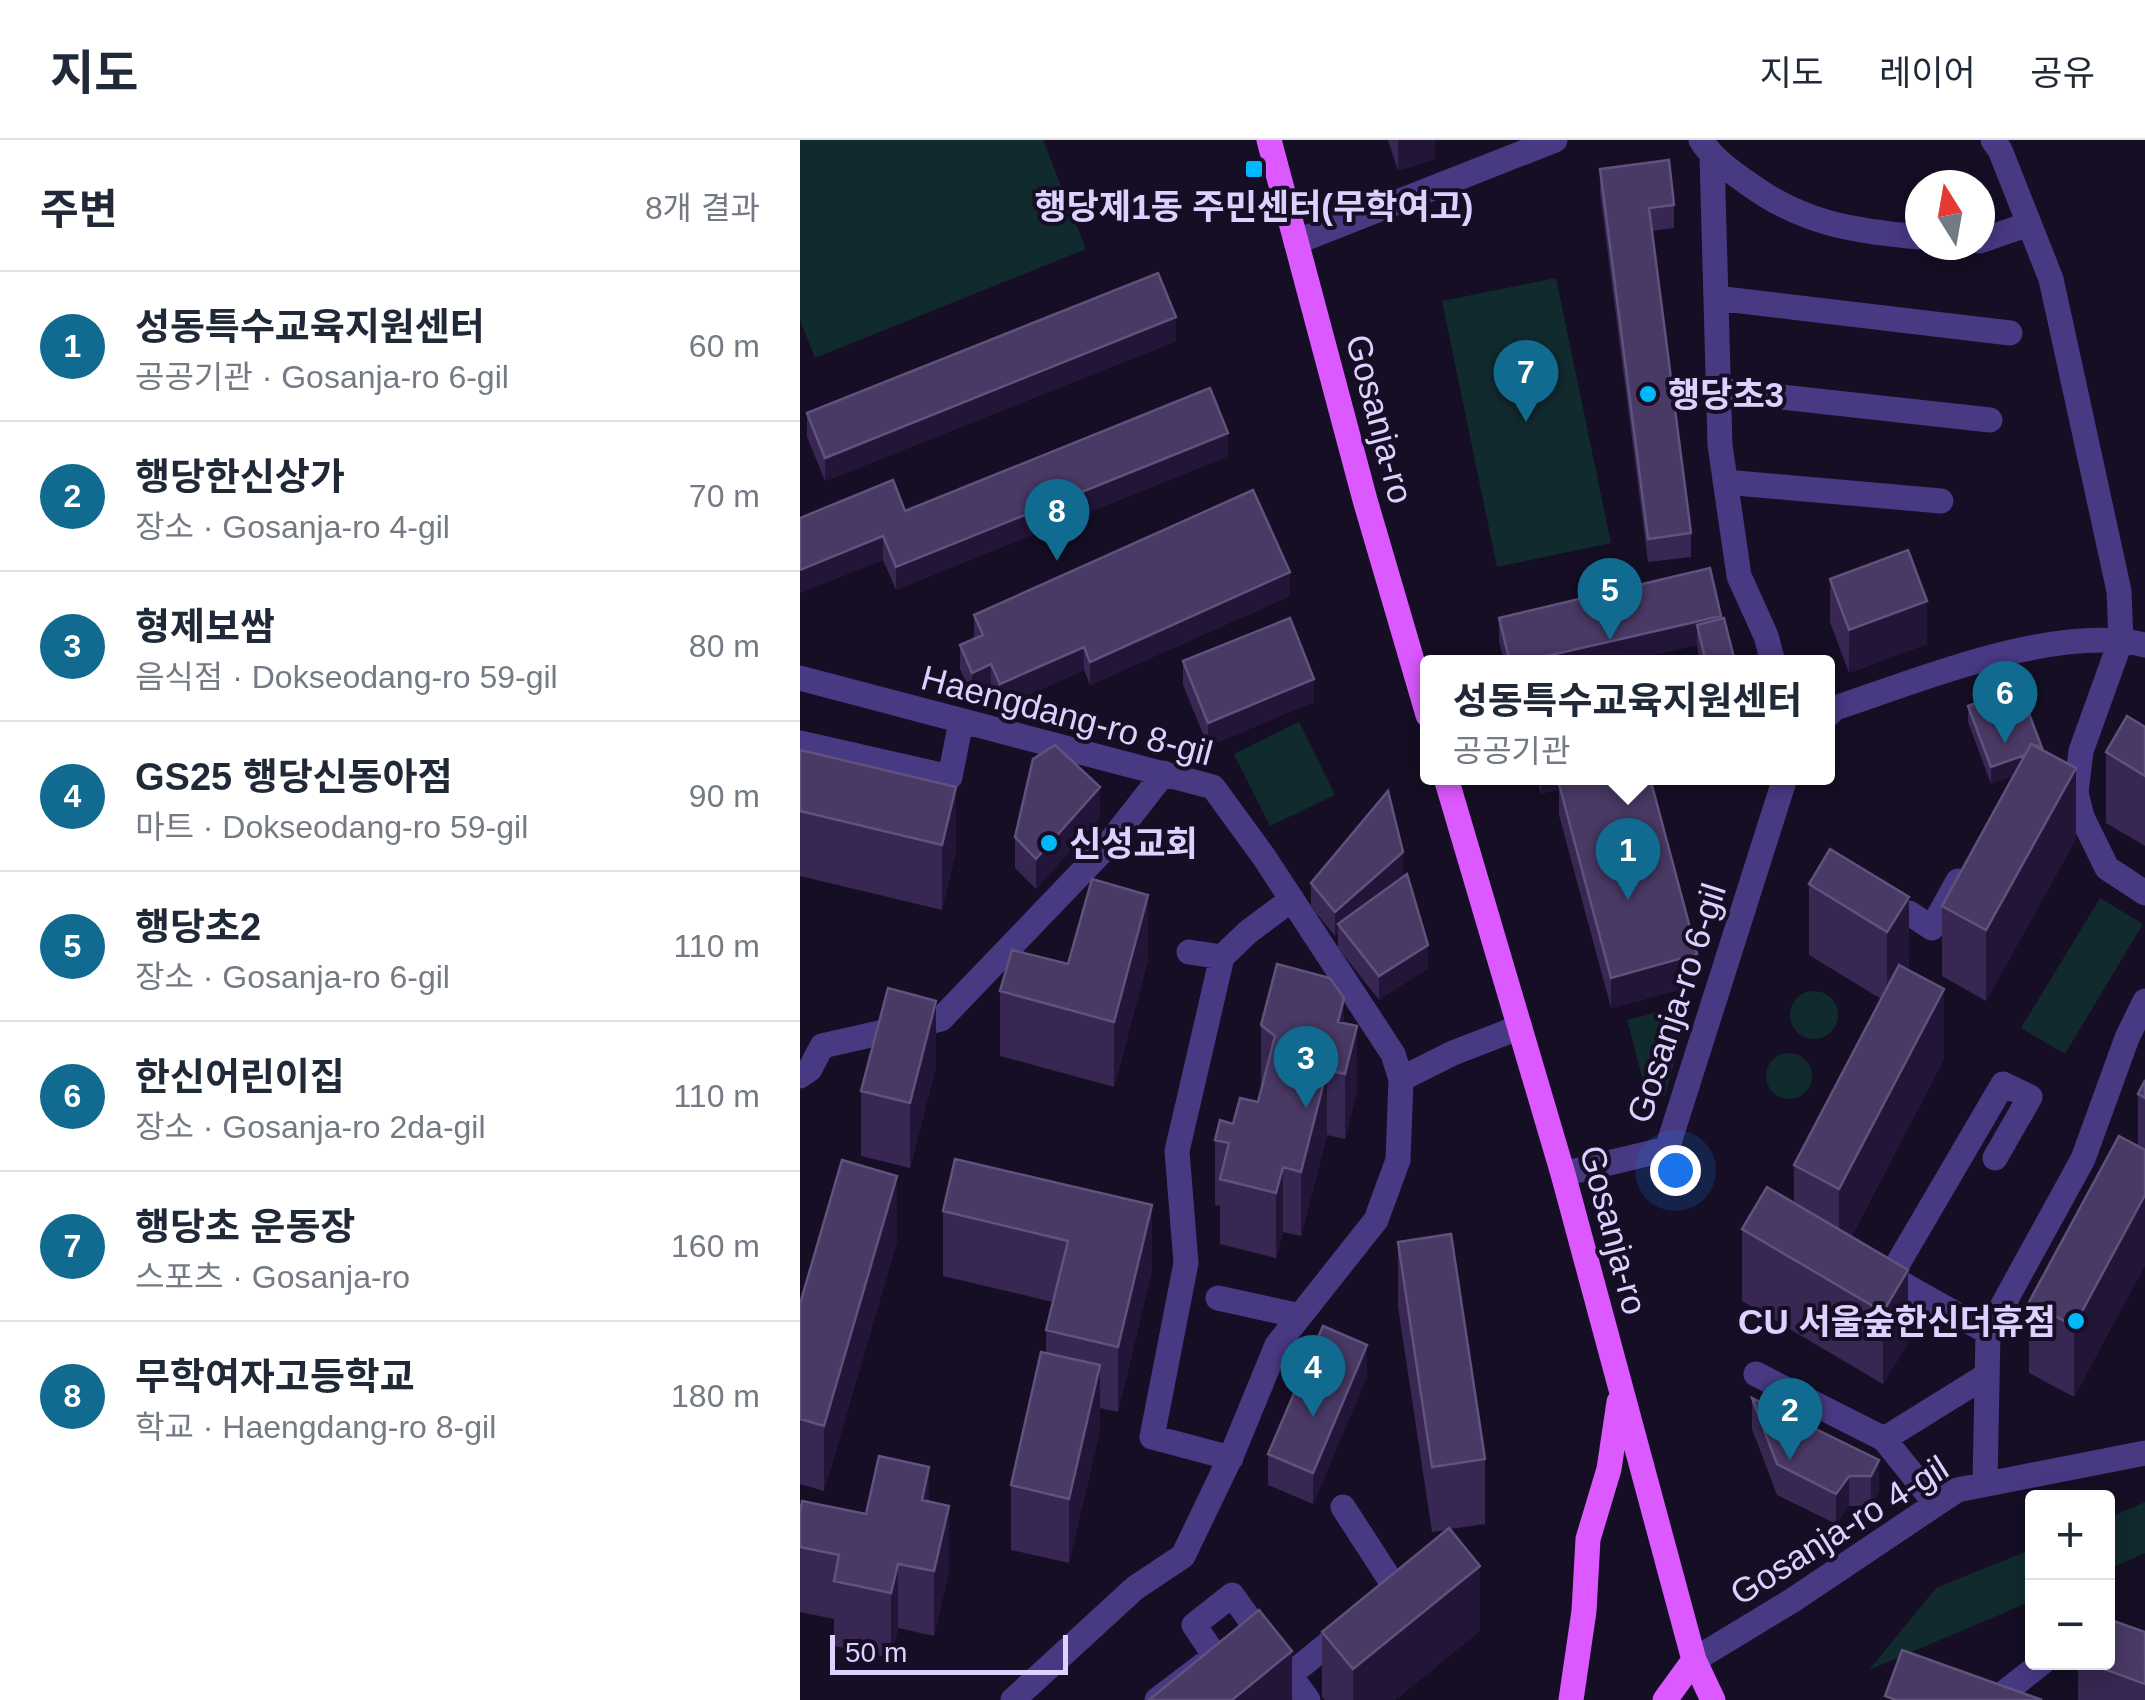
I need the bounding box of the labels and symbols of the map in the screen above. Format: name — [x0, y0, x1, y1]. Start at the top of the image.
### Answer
marker: 행당제1동 주민센터(무학여고) — [1243, 158, 1265, 180]
north arrow — [1905, 170, 1995, 260]
place label: 행당제1동 주민센터(무학여고) — [1035, 187, 1473, 226]
street label: Gosanja-ro — [1339, 330, 1421, 508]
pin: 7 — [1494, 340, 1558, 422]
place label: 행당초3 — [1668, 375, 1784, 414]
marker: 행당초3 — [1637, 383, 1659, 405]
pin: 8 — [1024, 478, 1090, 561]
pin: 5 — [1578, 558, 1642, 640]
street label: Haengdang-ro 8-gil — [917, 657, 1217, 773]
pin: 6 — [1972, 660, 2038, 743]
pin: 1 — [1596, 818, 1660, 900]
place label: 신성교회 — [1069, 824, 1198, 863]
marker: 신성교회 — [1038, 832, 1060, 854]
street label: Gosanja-ro 6-gil — [1619, 879, 1733, 1127]
pin: 3 — [1274, 1026, 1338, 1108]
street label: Gosanja-ro — [1573, 1141, 1655, 1319]
your location — [1650, 1145, 1701, 1196]
place label: CU 서울숲한신더휴점 — [1738, 1302, 2056, 1341]
marker: CU 서울숲한신더휴점 — [2065, 1310, 2087, 1332]
pin: 4 — [1280, 1334, 1346, 1417]
pin: 2 — [1758, 1378, 1822, 1460]
street label: Gosanja-ro 4-gil — [1723, 1447, 1955, 1613]
scale bar — [830, 1630, 1068, 1674]

